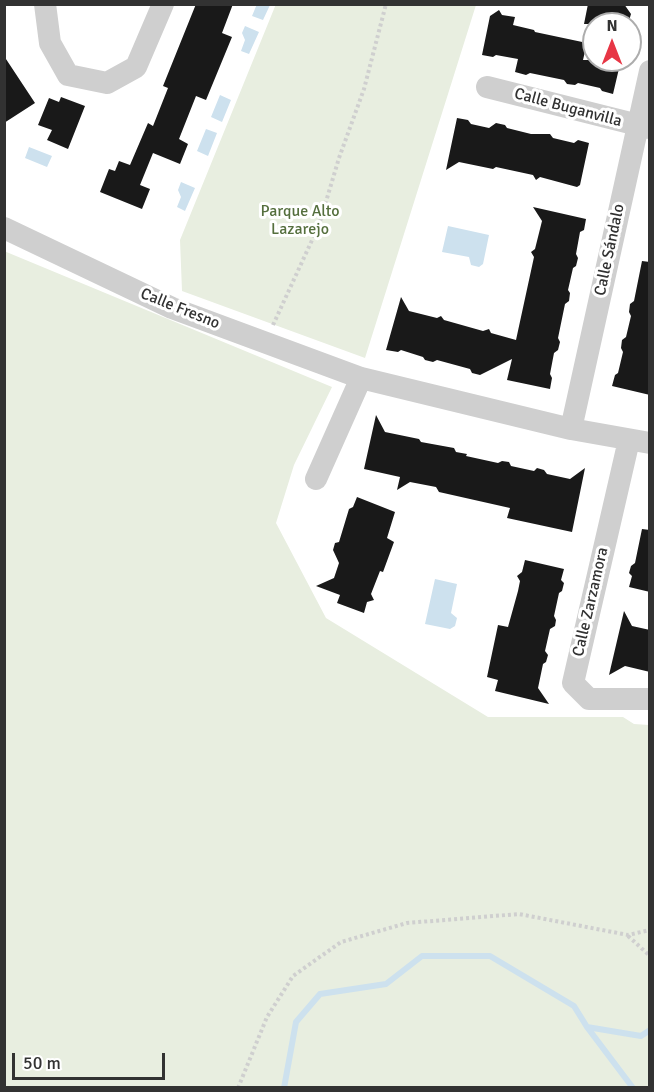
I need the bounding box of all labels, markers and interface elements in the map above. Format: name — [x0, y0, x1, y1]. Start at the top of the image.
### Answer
north arrow — [582, 12, 642, 72]
text: N — [606, 16, 618, 36]
street label: Calle Buganvilla — [512, 84, 624, 132]
park label: Parque Alto Lazarejo — [260, 202, 340, 240]
street label: Calle Sándalo — [591, 202, 629, 298]
street label: Calle Fresno — [138, 284, 222, 334]
street label: Calle Zarzamora — [569, 546, 613, 658]
scale bar — [15, 1041, 168, 1079]
text: 50 m — [23, 1052, 61, 1074]

